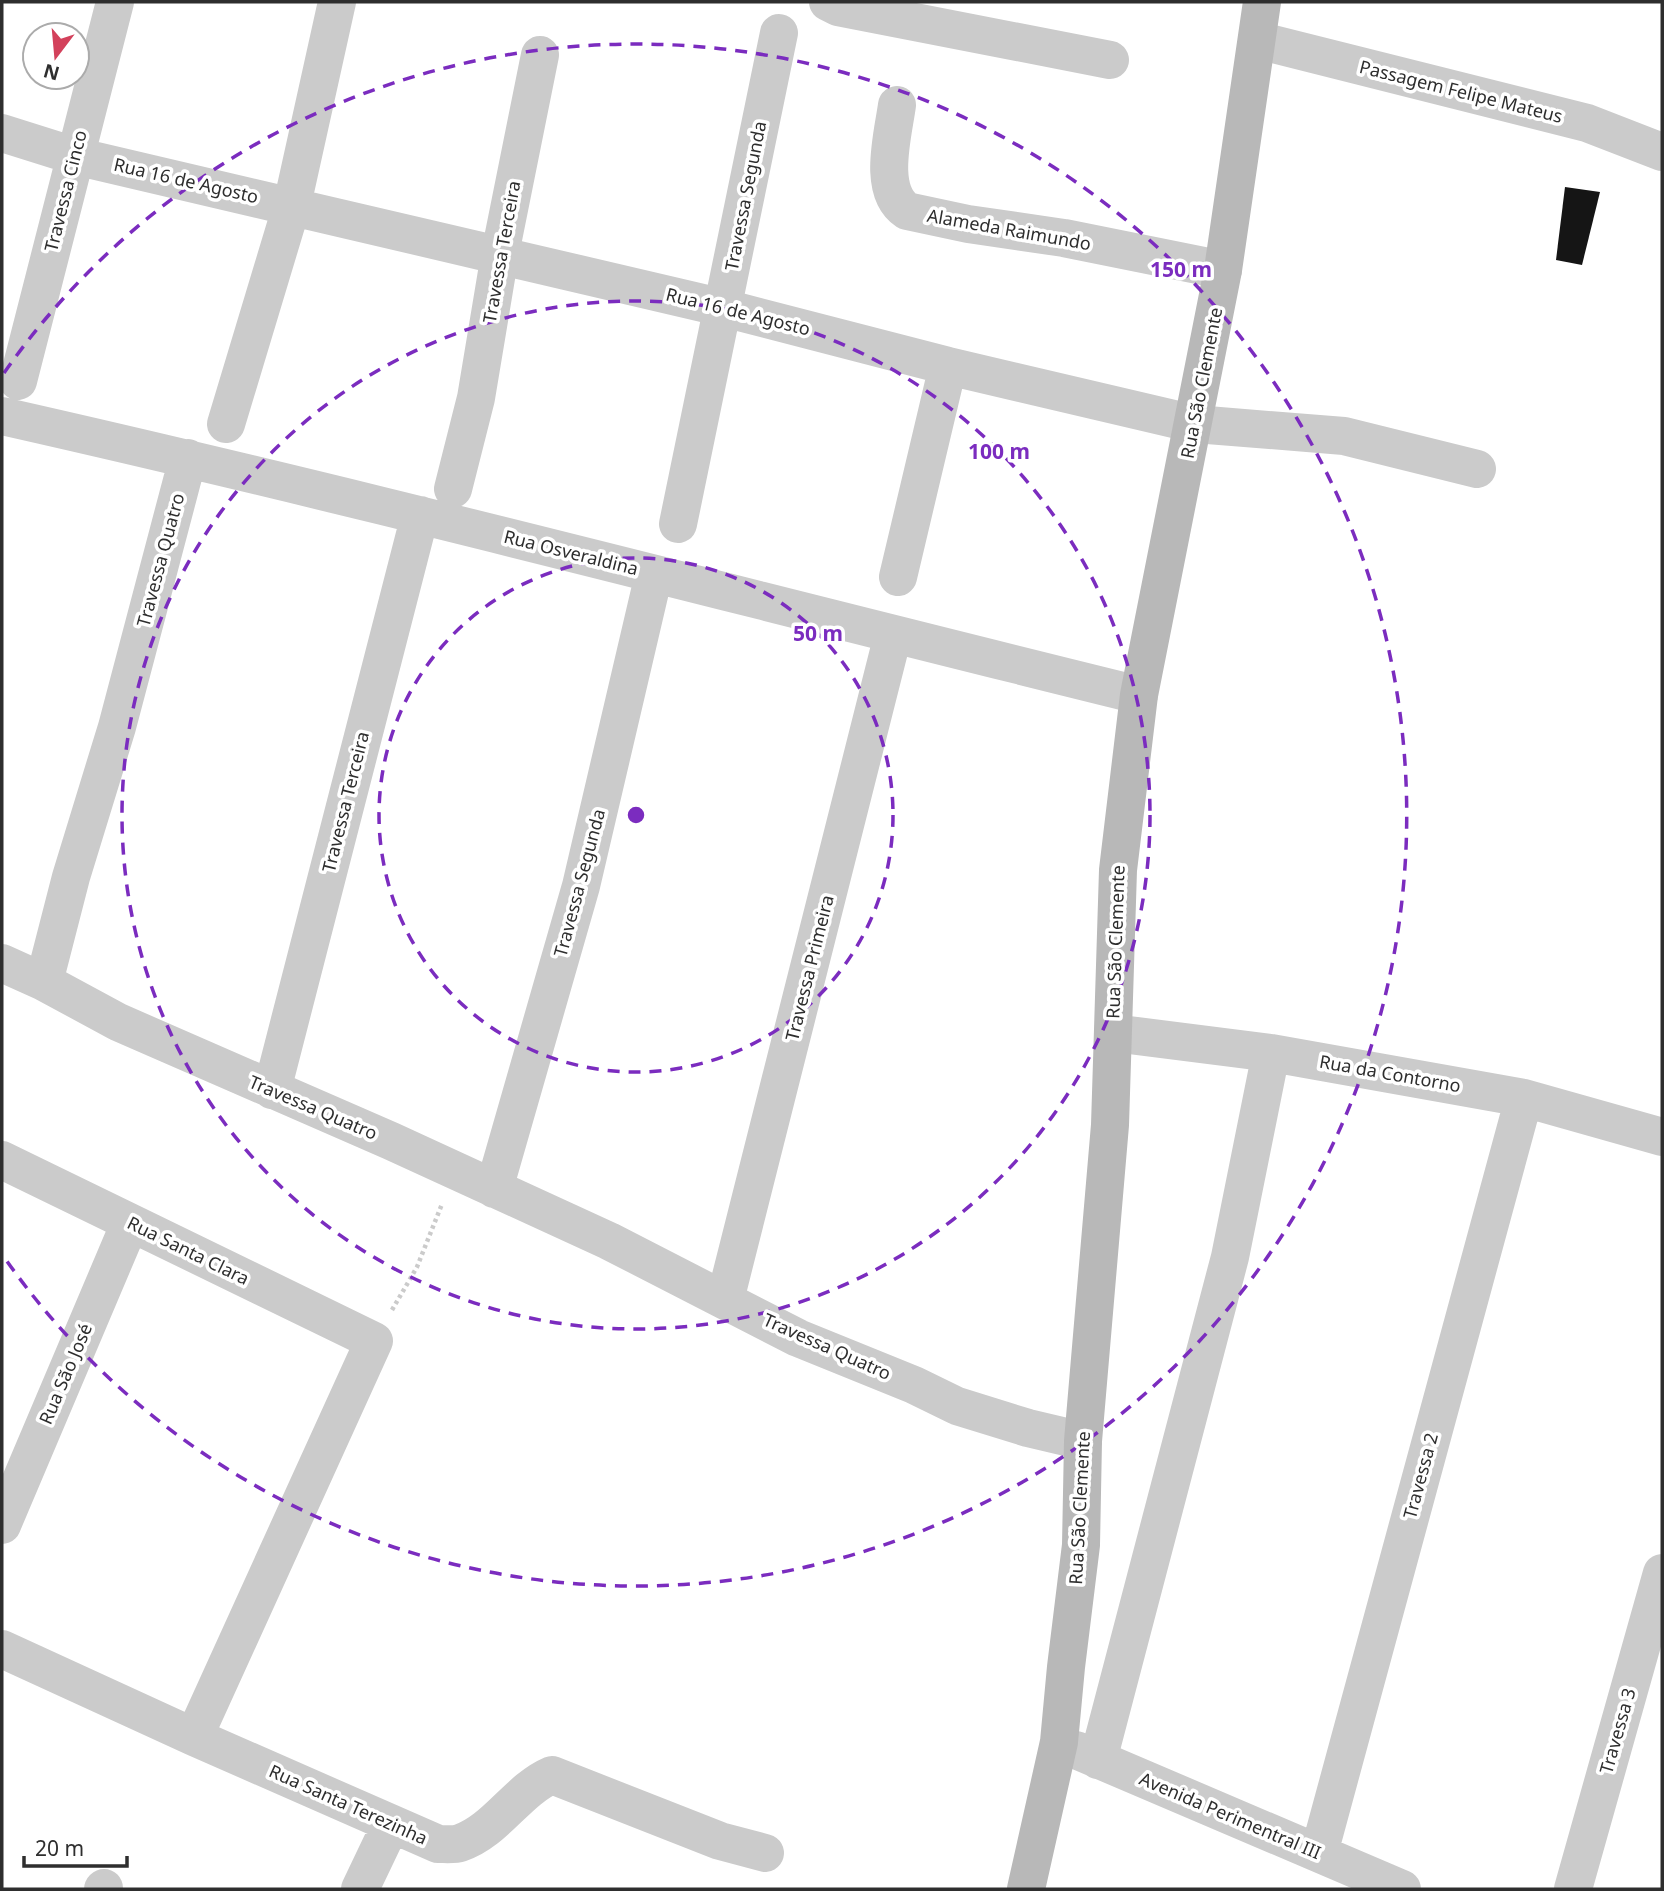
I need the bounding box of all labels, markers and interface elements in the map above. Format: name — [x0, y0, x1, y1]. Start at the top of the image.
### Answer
north arrow — [21, 21, 91, 91]
street label: Passagem Felipe Mateus — [1357, 54, 1565, 128]
text: N — [40, 58, 62, 87]
street label: Travessa Segunda — [719, 119, 771, 273]
street label: Travessa Cinco — [38, 128, 92, 254]
street label: Rua 16 de Agosto — [112, 152, 261, 208]
street label: Travessa Terceira — [477, 179, 525, 325]
street label: Alameda Raimundo — [925, 203, 1093, 255]
text: 150 m — [1150, 255, 1212, 283]
street label: Rua 16 de Agosto — [664, 282, 813, 341]
street label: Rua São Clemente — [1175, 305, 1227, 460]
text: 100 m — [968, 437, 1030, 465]
street label: Travessa Quatro — [131, 490, 189, 629]
street label: Rua Osveraldina — [501, 524, 641, 580]
text: 50 m — [793, 619, 843, 647]
street label: Travessa Terceira — [316, 729, 374, 875]
centre of rings — [624, 803, 648, 827]
street label: Travessa Segunda — [548, 806, 610, 959]
street label: Rua São Clemente — [1100, 865, 1130, 1019]
street label: Travessa Primeira — [779, 892, 839, 1043]
street label: Rua da Contorno — [1318, 1049, 1463, 1097]
street label: Travessa Quatro — [245, 1069, 381, 1145]
street label: Rua Santa Clara — [124, 1210, 253, 1290]
street label: Travessa Quatro — [760, 1307, 895, 1385]
street label: Rua São José — [33, 1320, 97, 1428]
street label: Travessa 2 — [1397, 1430, 1443, 1521]
street label: Rua São Clemente — [1063, 1431, 1095, 1585]
street label: Travessa 3 — [1593, 1685, 1641, 1776]
street label: Rua Santa Terezinha — [265, 1758, 431, 1850]
street label: Avenida Perimentral III — [1136, 1766, 1325, 1864]
scale bar — [24, 1825, 128, 1869]
text: 20 m — [35, 1834, 84, 1862]

